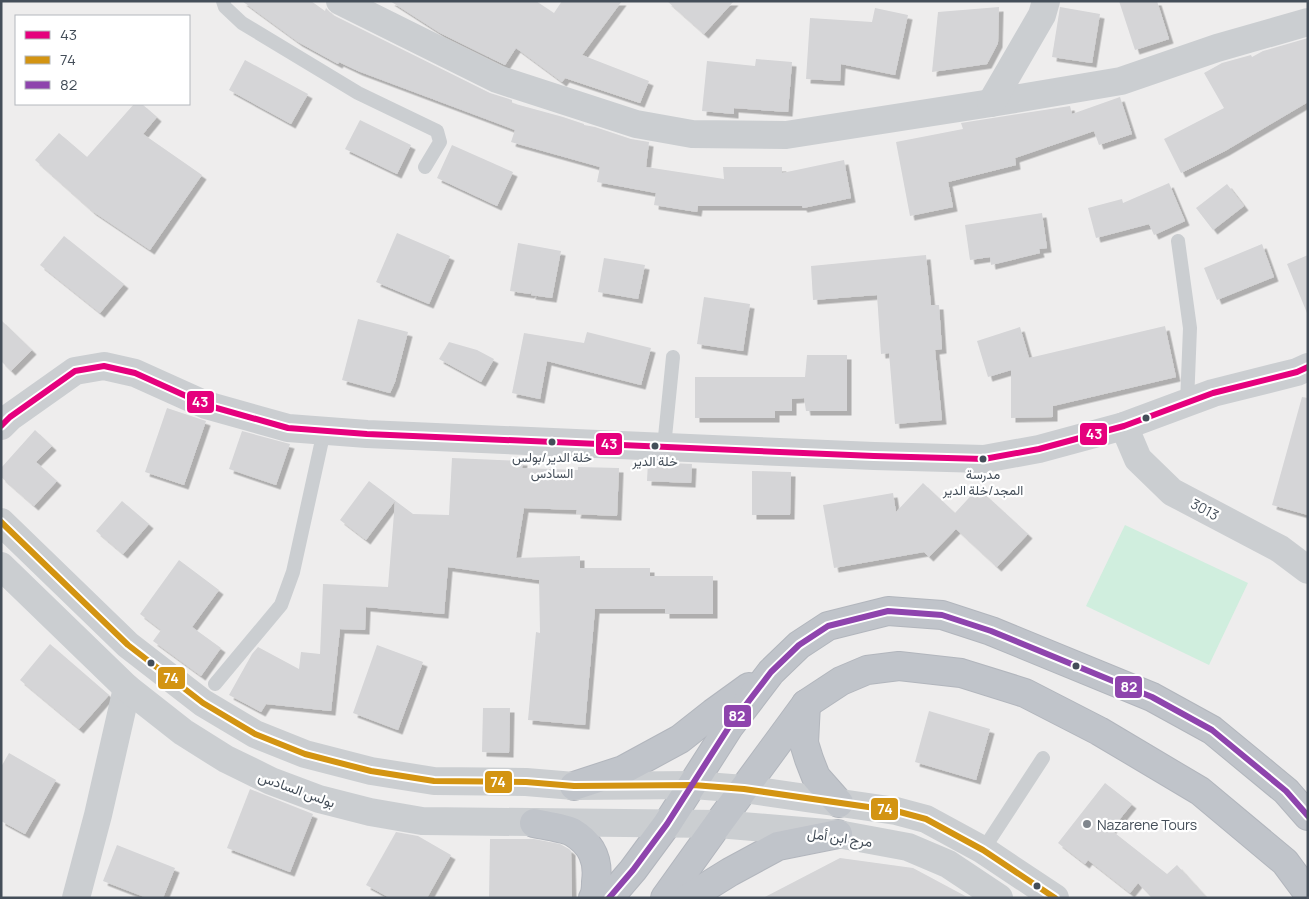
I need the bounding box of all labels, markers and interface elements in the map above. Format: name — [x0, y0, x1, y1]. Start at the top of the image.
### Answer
legend — [15, 15, 190, 105]
text: 43 — [60, 24, 77, 45]
text: 74 — [60, 49, 76, 70]
text: 82 — [60, 74, 77, 95]
line badge: 43 — [186, 390, 215, 414]
text: 43 — [192, 392, 208, 411]
unlabelled marker — [1141, 413, 1151, 423]
line badge: 43 — [1079, 422, 1108, 446]
text: 43 — [1086, 424, 1102, 443]
line badge: 43 — [595, 432, 623, 456]
text: 43 — [601, 434, 617, 453]
marker: خلة الدير/بولس السادس — [547, 437, 557, 447]
marker: خلة الدير — [650, 441, 660, 451]
place label: خلة الدير/بولس السادس — [512, 448, 592, 482]
place label: خلة الدير — [631, 452, 678, 470]
marker: مدرسة المجد/خلة الدير — [978, 454, 988, 464]
place label: مدرسة المجد/خلة الدير — [942, 465, 1023, 499]
street label: 3013 — [1188, 494, 1222, 524]
unlabelled marker — [146, 658, 156, 668]
unlabelled marker — [1071, 661, 1081, 671]
line badge: 74 — [157, 666, 186, 690]
text: 74 — [163, 668, 179, 687]
line badge: 82 — [1114, 675, 1143, 699]
text: 82 — [1121, 677, 1137, 696]
line badge: 82 — [723, 704, 752, 728]
text: 82 — [729, 706, 745, 725]
street label: بولس السادس — [256, 766, 338, 812]
line badge: 74 — [484, 770, 513, 794]
text: 74 — [490, 772, 506, 791]
line badge: 74 — [870, 797, 899, 821]
text: 74 — [877, 799, 893, 818]
place label: Nazarene Tours — [1097, 815, 1197, 834]
marker: Nazarene Tours — [1081, 818, 1093, 830]
street label: مرج ابن أمل — [806, 823, 874, 853]
unlabelled marker — [1032, 881, 1042, 891]

